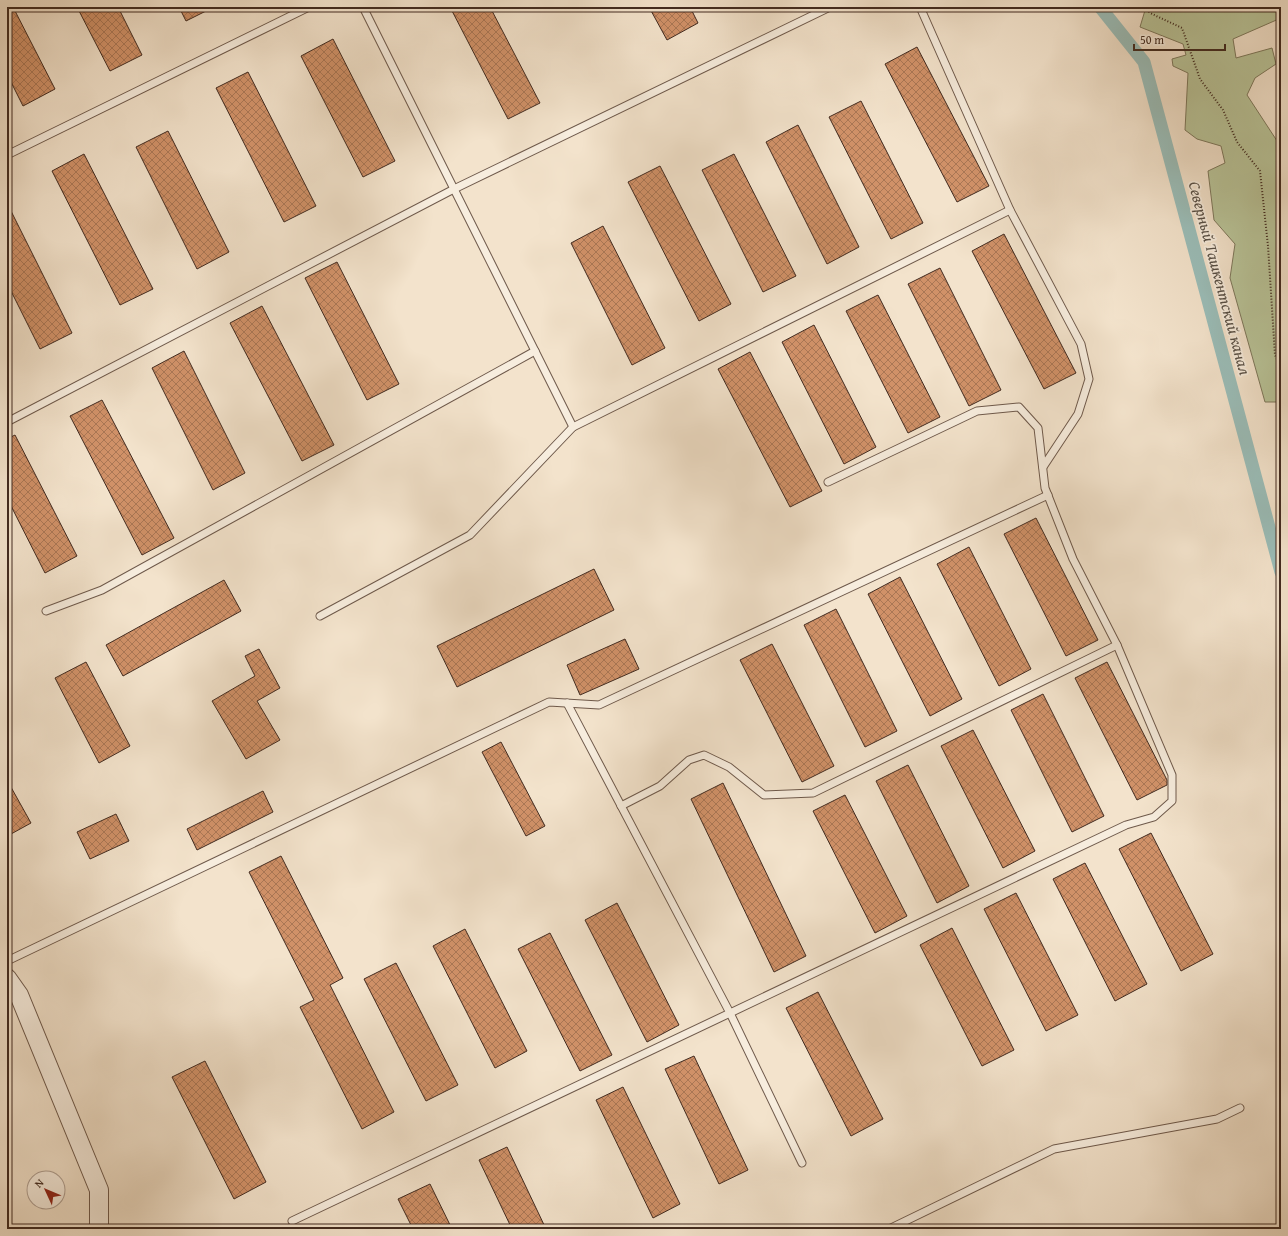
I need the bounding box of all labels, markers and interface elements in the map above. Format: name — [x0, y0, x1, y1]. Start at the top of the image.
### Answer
scale bar — [1134, 26, 1225, 52]
text: 50 m — [1140, 31, 1164, 48]
water label: Северный Ташкентский канал — [1183, 179, 1258, 378]
north arrow — [26, 1170, 66, 1210]
text: N — [30, 1174, 48, 1191]

